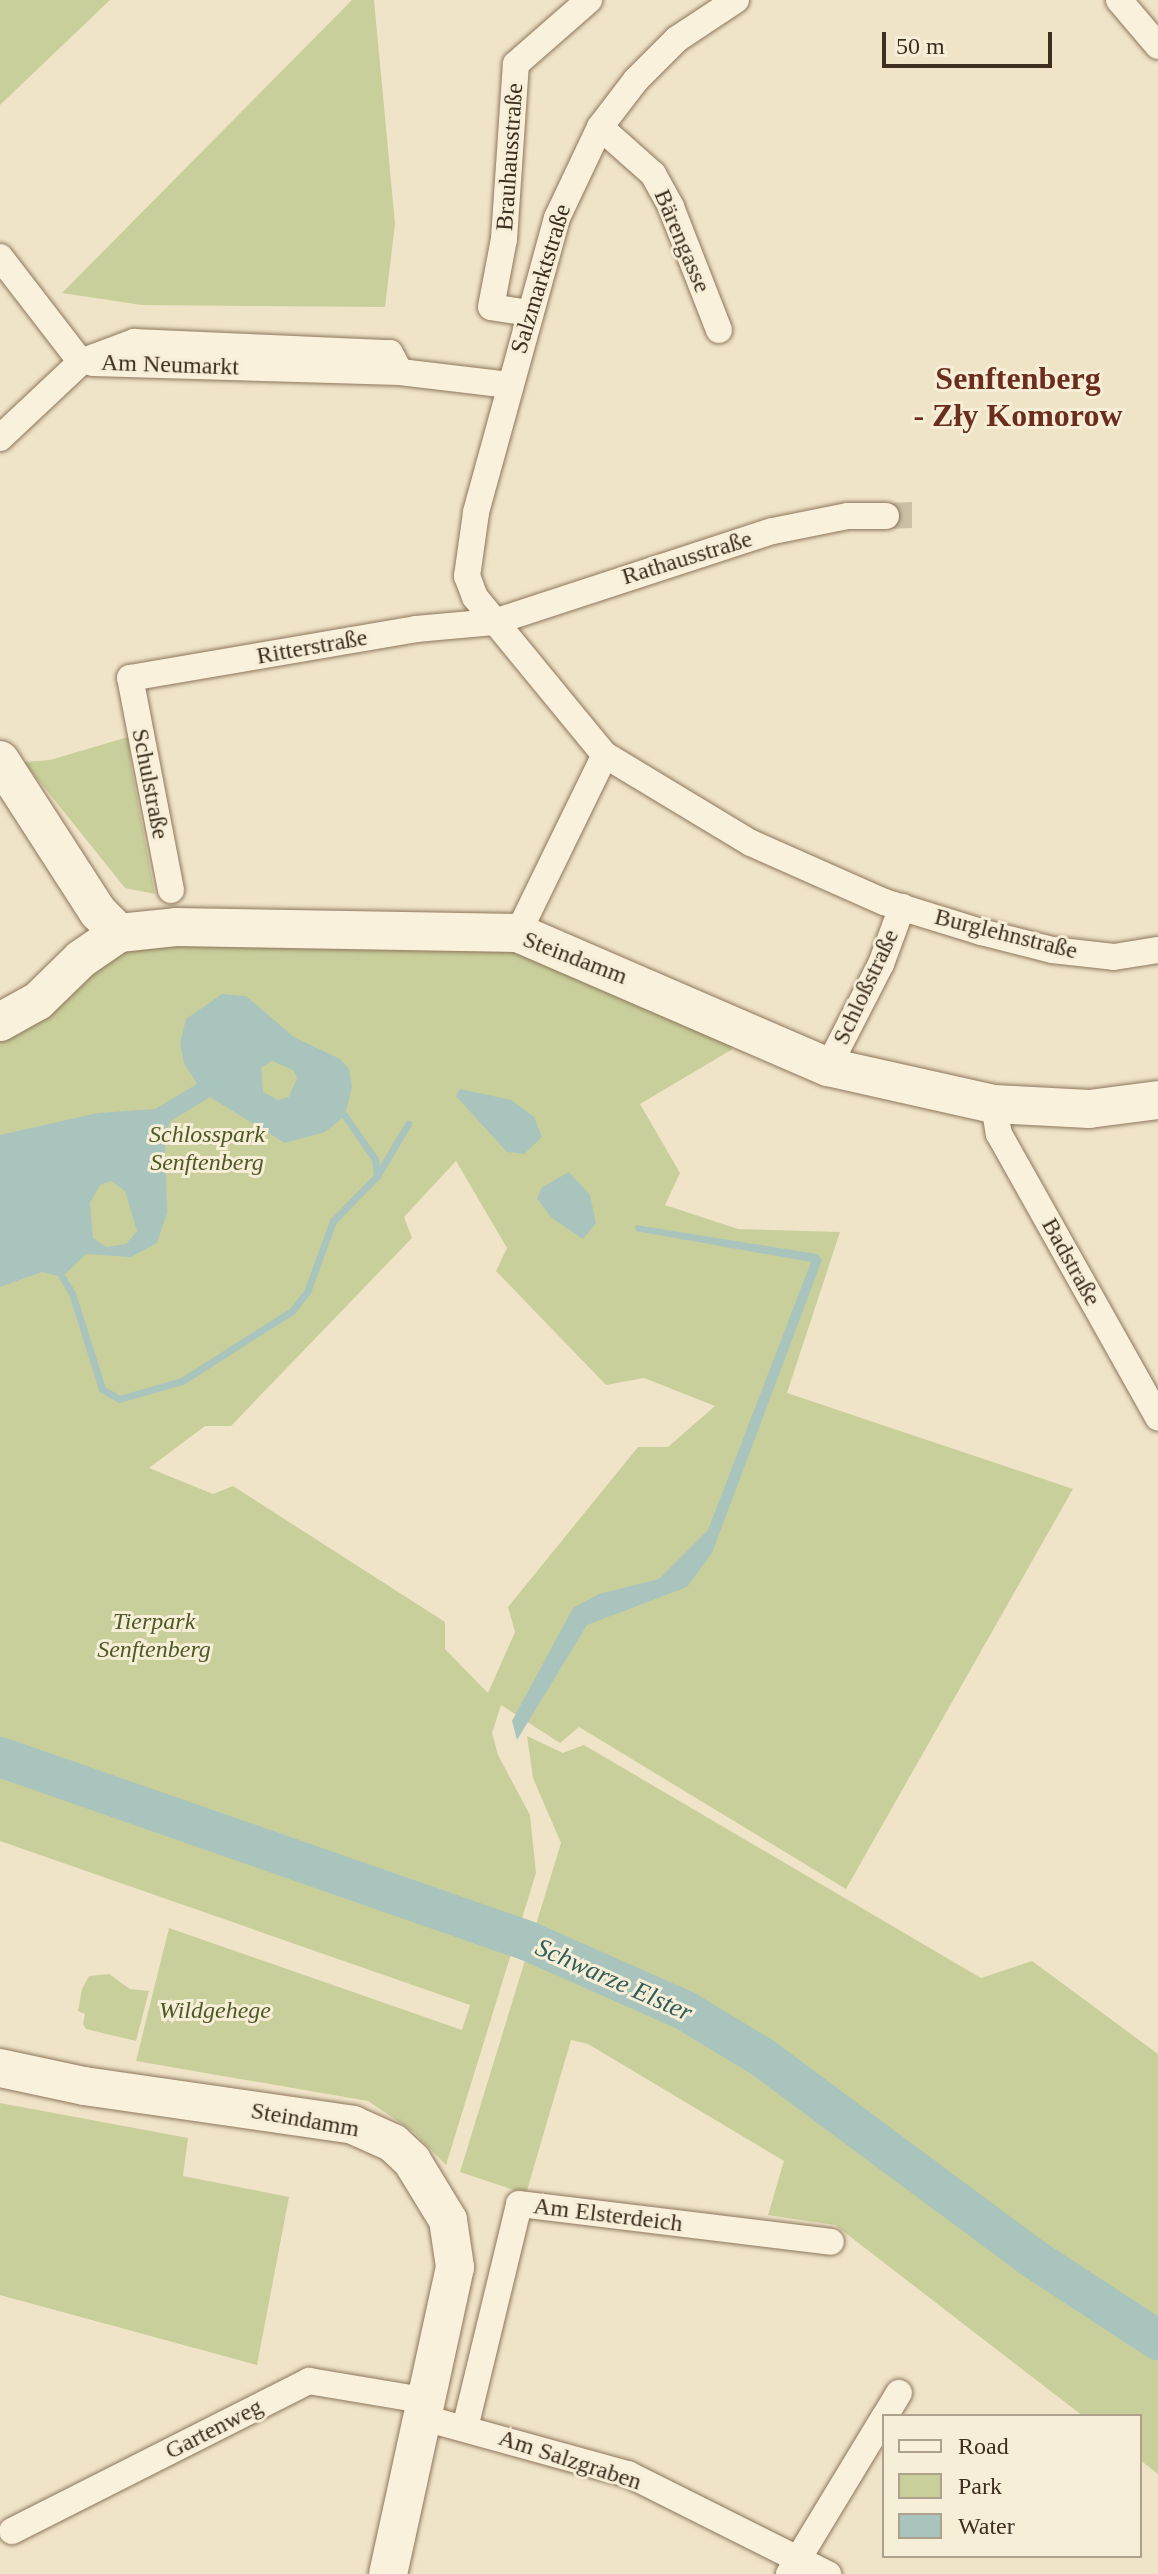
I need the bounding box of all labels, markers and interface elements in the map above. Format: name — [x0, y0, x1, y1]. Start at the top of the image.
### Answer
scale bar — [886, 16, 1056, 66]
text: 50 m — [896, 33, 945, 59]
street label: Brauhausstraße — [490, 82, 530, 232]
street label: Bärengasse — [647, 185, 717, 297]
street label: Salzmarktstraße — [505, 201, 577, 357]
street label: Am Neumarkt — [101, 348, 239, 382]
district label: Senftenberg - Zły Komorow — [913, 360, 1123, 435]
street label: Rathausstraße — [618, 525, 756, 591]
street label: Ritterstraße — [254, 623, 370, 671]
street label: Schulstraße — [125, 726, 175, 842]
street label: Burglehnstraße — [932, 902, 1080, 966]
street label: Steindamm — [519, 925, 631, 991]
street label: Schloßstraße — [827, 925, 905, 1049]
park label: Schlosspark Senftenberg — [149, 1121, 265, 1177]
street label: Badstraße — [1035, 1213, 1107, 1311]
park label: Tierpark Senftenberg — [97, 1608, 211, 1664]
water label: Schwarze Elster — [531, 1932, 697, 2028]
park label: Wildgehege — [159, 1997, 271, 2025]
street label: Steindamm — [249, 2096, 361, 2144]
street label: Am Elsterdeich — [532, 2192, 684, 2238]
street label: Gartenweg — [161, 2392, 267, 2466]
legend — [882, 2414, 1142, 2558]
street label: Am Salzgraben — [495, 2423, 645, 2497]
text: Road — [958, 2433, 1009, 2459]
text: Park — [958, 2473, 1002, 2499]
text: Water — [958, 2513, 1015, 2539]

